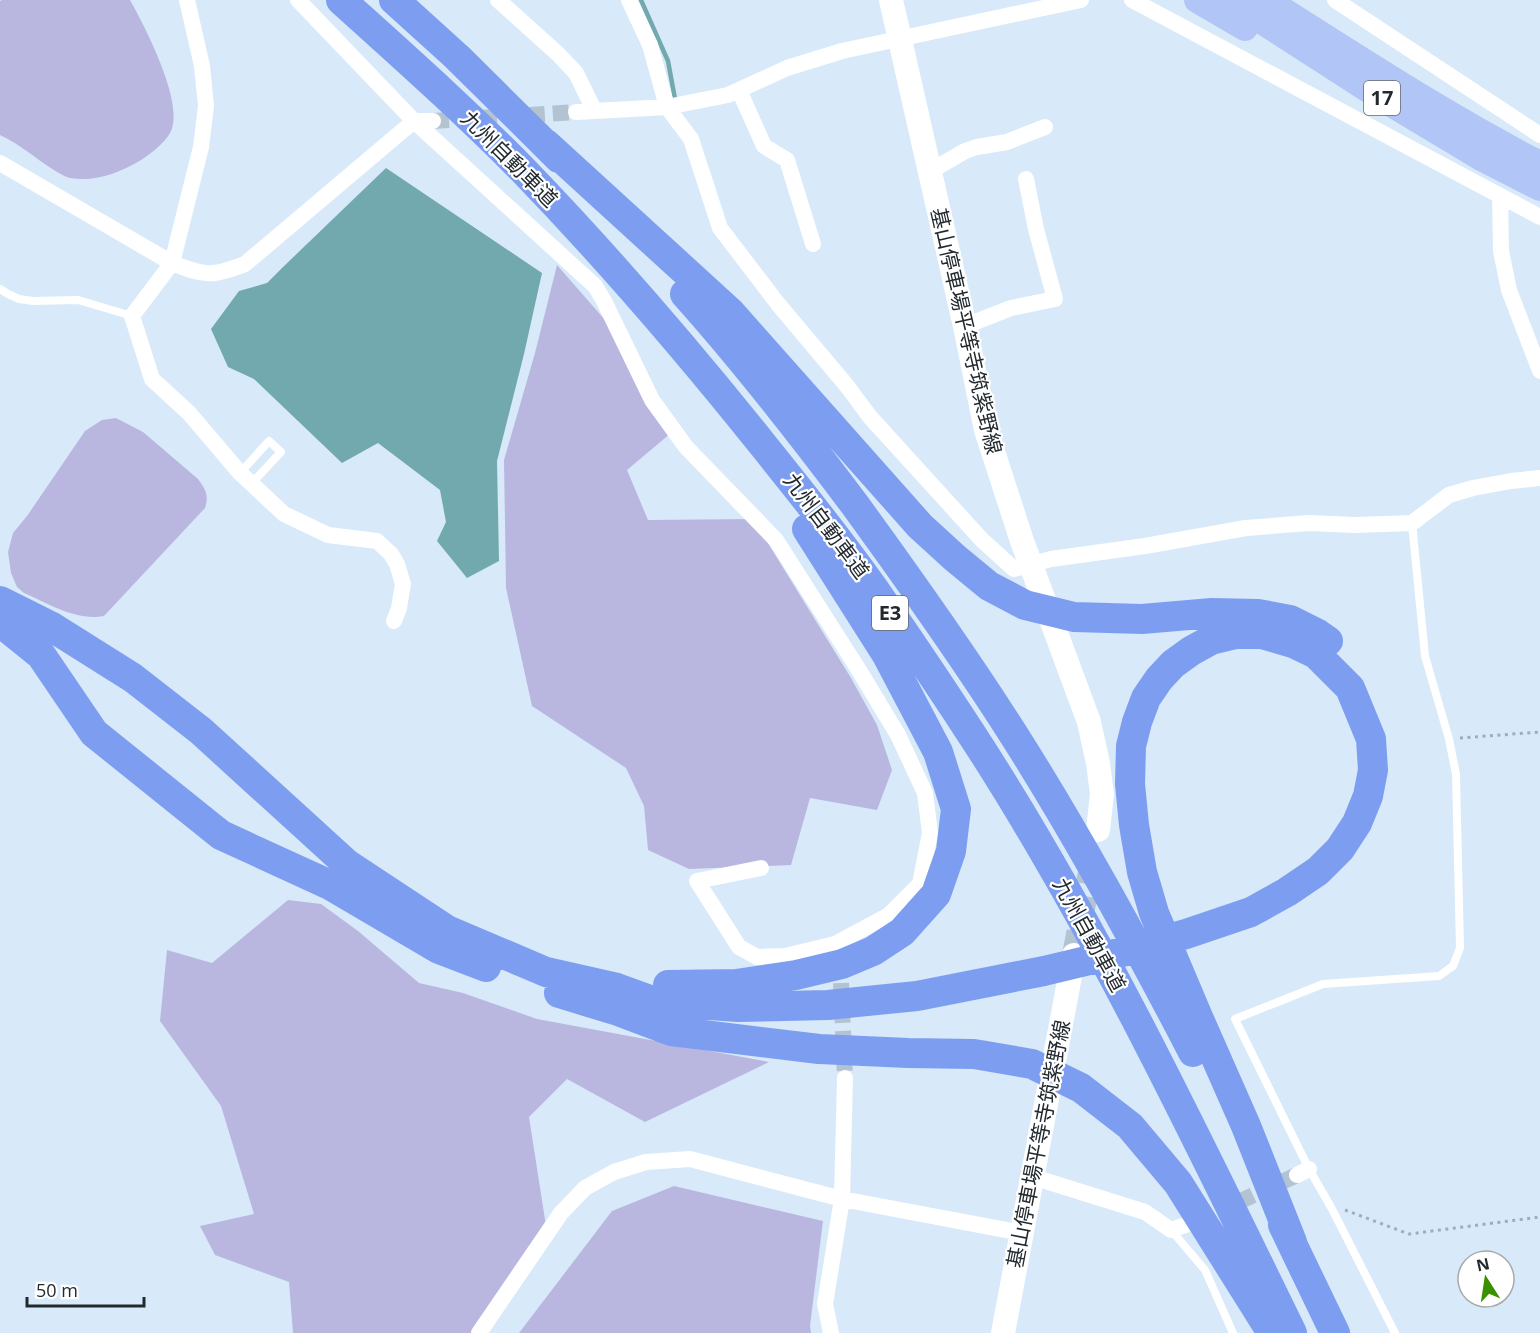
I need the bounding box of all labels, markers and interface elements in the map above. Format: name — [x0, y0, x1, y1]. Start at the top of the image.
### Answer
road number: 17 — [1364, 81, 1400, 115]
street label: 九州自動車道 — [455, 104, 564, 213]
street label: 基山停車場平等寺筑紫野線 — [925, 205, 1009, 457]
street label: 九州自動車道 — [778, 467, 876, 584]
road number: E3 — [872, 596, 908, 630]
street label: 九州自動車道 — [1047, 873, 1133, 996]
street label: 基山停車場平等寺筑紫野線 — [1000, 1017, 1076, 1270]
north arrow — [1456, 1249, 1516, 1309]
text: N — [1474, 1252, 1492, 1276]
scale bar — [27, 1270, 144, 1308]
text: 50 m — [36, 1278, 78, 1302]

